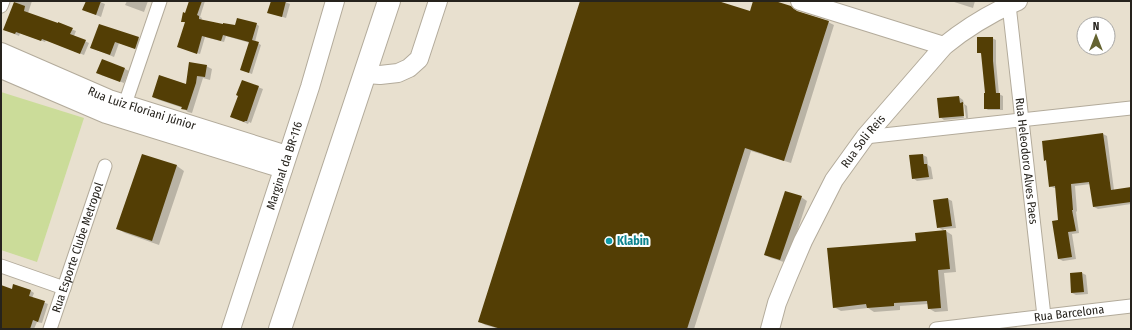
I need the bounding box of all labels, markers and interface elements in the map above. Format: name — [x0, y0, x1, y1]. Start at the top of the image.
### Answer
north arrow — [1076, 16, 1116, 56]
text: N — [1093, 20, 1099, 33]
street label: Rua Luiz Floriani Júnior — [86, 84, 198, 133]
street label: Rua Heleodoro Alves Paes — [1012, 97, 1041, 225]
street label: Rua Soli Reis — [838, 112, 888, 170]
street label: Marginal da BR-116 — [263, 120, 305, 211]
street label: Rua Esporte Clube Metropol — [49, 180, 106, 315]
place label: Klabin — [617, 234, 649, 248]
marker: Klabin — [604, 236, 614, 246]
street label: Rua Barcelona — [1033, 302, 1105, 324]

